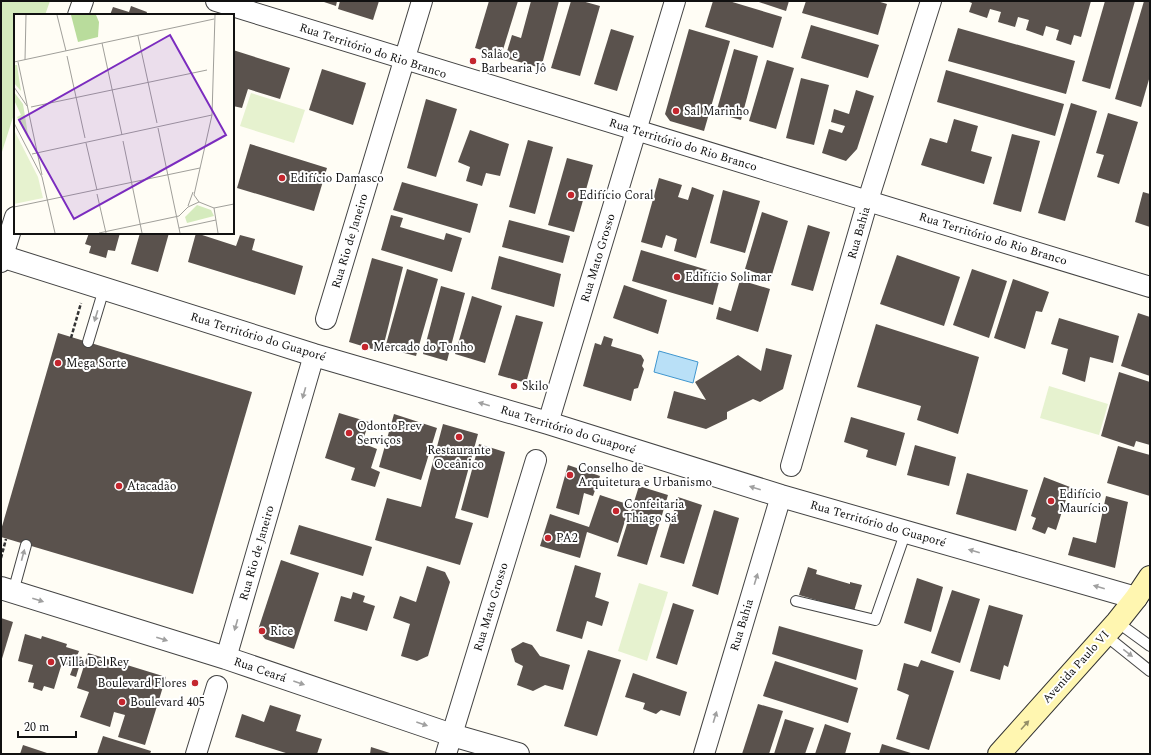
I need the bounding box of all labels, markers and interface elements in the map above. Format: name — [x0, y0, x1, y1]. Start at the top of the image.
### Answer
inset map — [14, 14, 234, 234]
street label: Rua Território do Rio Branco — [297, 18, 449, 84]
place label: Salão e Barbearia Jô — [481, 45, 546, 78]
marker: Salão e Barbearia Jô — [468, 56, 478, 66]
place label: Sal Marinho — [684, 102, 749, 121]
marker: Sal Marinho — [671, 106, 681, 116]
street label: Rua Território do Rio Branco — [607, 113, 759, 177]
place label: Edifício Damasco — [290, 169, 384, 188]
marker: Edifício Damasco — [277, 173, 287, 183]
place label: Edifício Coral — [579, 186, 654, 205]
marker: Edifício Coral — [566, 190, 576, 200]
street label: Rua Rio de Janeiro — [327, 191, 373, 291]
street label: Rua Bahia — [842, 204, 876, 261]
street label: Rua Território do Rio Branco — [917, 207, 1069, 271]
street label: Rua Mato Grosso — [575, 211, 621, 305]
place label: Edifício Solimar — [685, 268, 772, 287]
marker: Edifício Solimar — [672, 272, 682, 282]
street label: Rua Território do Guaporé — [188, 307, 328, 367]
one-way arrow — [93, 310, 99, 322]
place label: Mercado do Tonho — [373, 338, 474, 357]
marker: Mercado do Tonho — [360, 342, 370, 352]
place label: Mega Sorte — [66, 354, 127, 373]
marker: Mega Sorte — [53, 358, 63, 368]
place label: Skilo — [522, 377, 549, 396]
marker: Skilo — [509, 381, 519, 391]
one-way arrow — [301, 387, 307, 399]
street label: Rua Território do Guaporé — [498, 400, 638, 460]
one-way arrow — [477, 401, 489, 407]
place label: OdontoPrev Serviços — [357, 417, 423, 450]
marker: OdontoPrev Serviços — [344, 428, 354, 438]
marker: Restaurante Oceânico — [454, 432, 464, 442]
place label: Restaurante Oceânico — [427, 441, 491, 474]
place label: Conselho de Arquitetura e Urbanismo — [578, 459, 712, 492]
marker: Conselho de Arquitetura e Urbanismo — [565, 470, 575, 480]
place label: Atacadão — [127, 477, 176, 496]
marker: Atacadão — [114, 481, 124, 491]
one-way arrow — [749, 485, 761, 491]
place label: Edifício Maurício — [1059, 485, 1108, 518]
place label: Confeitaria Thiago Sá — [624, 495, 684, 528]
street label: Rua Território do Guaporé — [808, 495, 948, 553]
marker: Edifício Maurício — [1046, 496, 1056, 506]
street label: Rua Rio de Janeiro — [234, 503, 280, 603]
marker: Confeitaria Thiago Sá — [611, 506, 621, 516]
place label: PA2 — [556, 529, 578, 548]
marker: PA2 — [543, 533, 553, 543]
one-way arrow — [968, 548, 980, 554]
one-way arrow — [20, 549, 26, 561]
street label: Rua Mato Grosso — [468, 560, 514, 654]
one-way arrow — [753, 572, 759, 584]
one-way arrow — [1093, 584, 1105, 590]
street label: Rua Bahia — [725, 596, 759, 654]
one-way arrow — [33, 597, 45, 603]
one-way arrow — [233, 619, 239, 631]
place label: Rice — [270, 622, 293, 641]
marker: Rice — [257, 626, 267, 636]
street label: Avenida Paulo VI — [1038, 626, 1114, 708]
one-way arrow — [157, 636, 169, 642]
one-way arrow — [1122, 649, 1133, 658]
street label: Rua Ceará — [231, 652, 289, 688]
place label: Villa Del Rey — [59, 653, 130, 672]
marker: Villa Del Rey — [46, 657, 56, 667]
place label: Boulevard Flores — [97, 674, 187, 693]
marker: Boulevard Flores — [190, 678, 200, 688]
one-way arrow — [294, 680, 306, 686]
place label: Boulevard 405 — [130, 693, 205, 712]
marker: Boulevard 405 — [117, 697, 127, 707]
one-way arrow — [712, 710, 718, 722]
scale bar — [18, 713, 76, 739]
text: 20 m — [24, 718, 49, 737]
one-way arrow — [1020, 720, 1029, 730]
one-way arrow — [417, 722, 429, 728]

